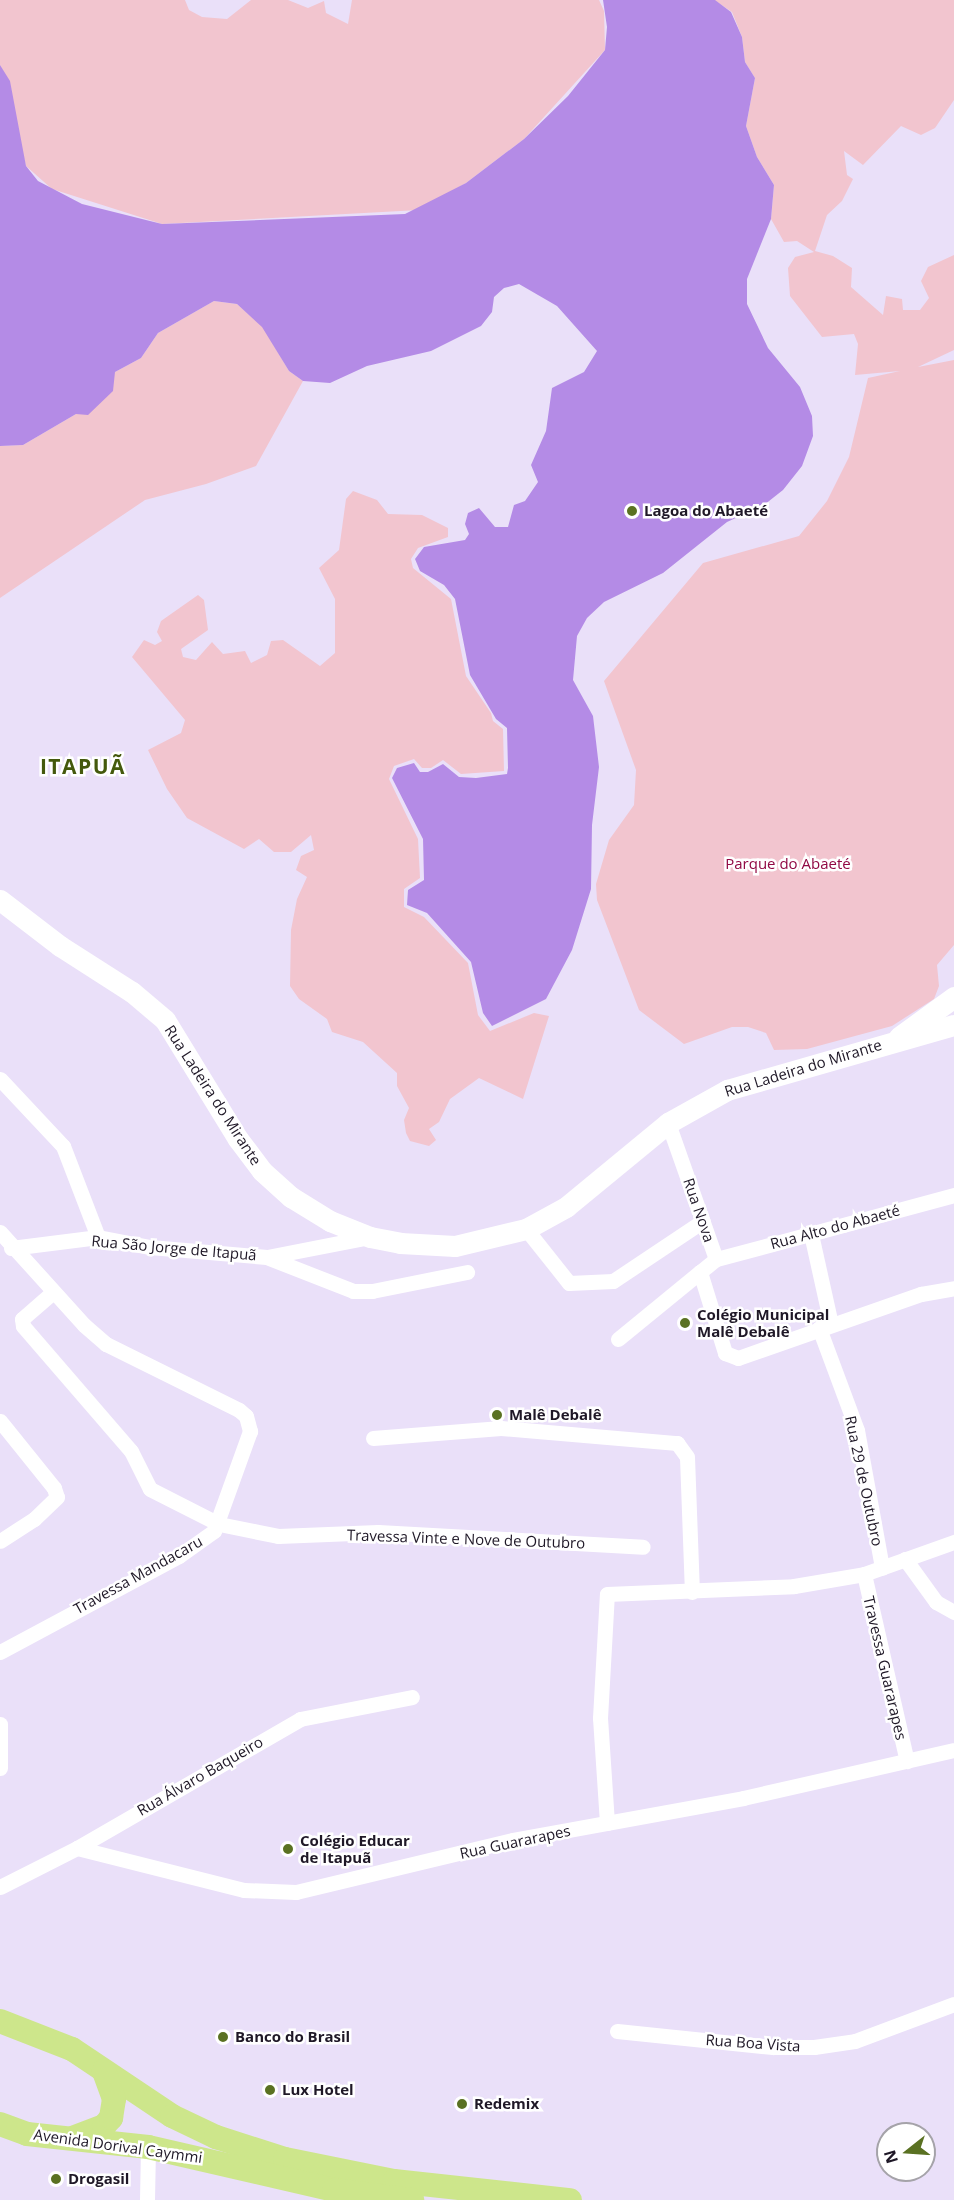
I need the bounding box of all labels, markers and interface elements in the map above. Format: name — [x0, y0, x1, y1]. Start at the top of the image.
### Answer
place label: Lagoa do Abaeté — [644, 502, 768, 520]
marker: Lagoa do Abaeté — [625, 504, 639, 518]
district label: ITAPUÃ — [40, 753, 126, 779]
park label: Parque do Abaeté — [725, 855, 851, 873]
street label: Rua Ladeira do Mirante — [161, 1022, 265, 1168]
street label: Rua Ladeira do Mirante — [722, 1036, 884, 1100]
street label: Rua Nova — [680, 1175, 718, 1245]
street label: Rua Alto do Abaeté — [768, 1201, 902, 1253]
street label: Rua São Jorge de Itapuã — [91, 1232, 257, 1264]
place label: Colégio Municipal Malê Debalê — [697, 1305, 829, 1340]
marker: Colégio Municipal Malê Debalê — [678, 1316, 692, 1330]
place label: Malê Debalê — [509, 1406, 601, 1424]
marker: Malê Debalê — [490, 1408, 504, 1422]
street label: Rua 29 de Outubro — [841, 1414, 887, 1548]
street label: Travessa Vinte e Nove de Outubro — [347, 1526, 585, 1552]
street label: Travessa Mandacaru — [70, 1532, 206, 1618]
street label: Travessa Guararapes — [860, 1594, 910, 1742]
street label: Rua Álvaro Baqueiro — [134, 1733, 266, 1819]
street label: Rua Guararapes — [458, 1821, 572, 1863]
place label: Colégio Educar de Itapuã — [300, 1831, 410, 1866]
marker: Colégio Educar de Itapuã — [281, 1842, 295, 1856]
place label: Banco do Brasil — [235, 2028, 350, 2046]
marker: Banco do Brasil — [216, 2030, 230, 2044]
street label: Rua Boa Vista — [705, 2031, 801, 2055]
place label: Lux Hotel — [282, 2081, 354, 2099]
marker: Lux Hotel — [263, 2083, 277, 2097]
place label: Redemix — [474, 2095, 539, 2113]
marker: Redemix — [455, 2097, 469, 2111]
north arrow — [876, 2122, 936, 2182]
street label: Avenida Dorival Caymmi — [33, 2125, 203, 2167]
text: N — [878, 2147, 903, 2166]
place label: Drogasil — [68, 2170, 129, 2188]
marker: Drogasil — [49, 2172, 63, 2186]

